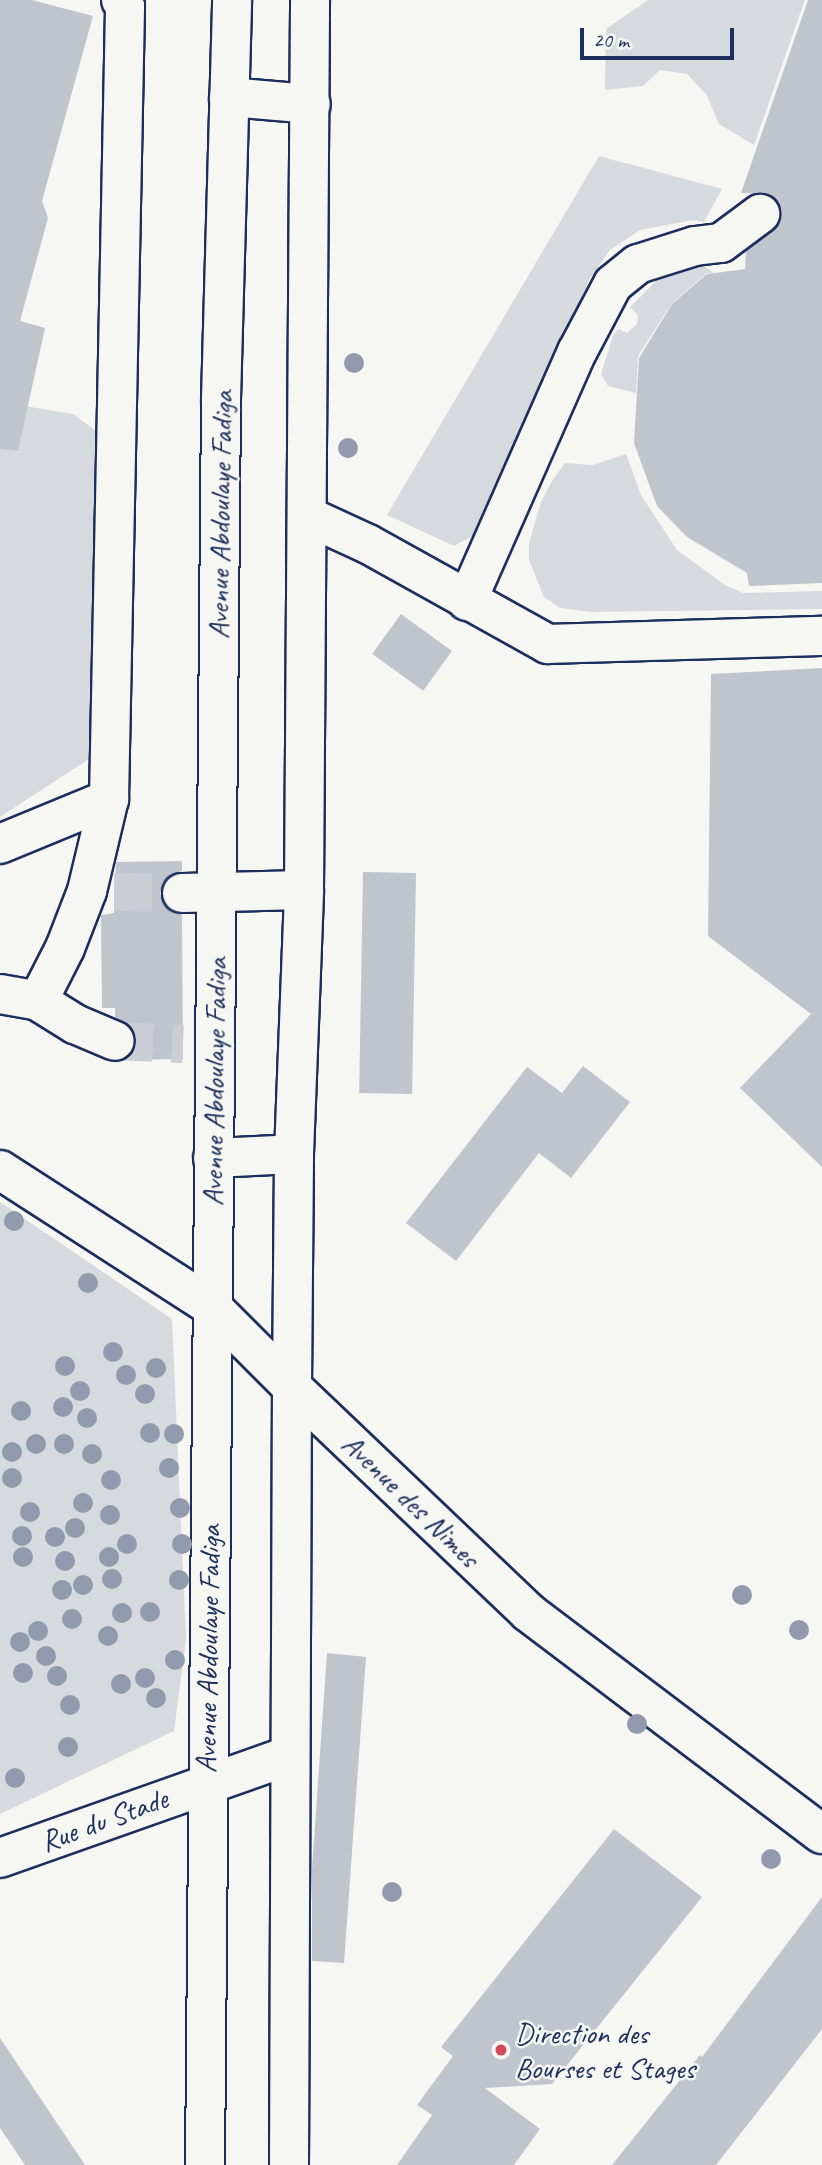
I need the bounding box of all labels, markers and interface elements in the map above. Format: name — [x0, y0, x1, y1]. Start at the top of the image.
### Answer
scale bar — [584, 14, 738, 58]
text: 20 m — [593, 27, 629, 53]
street label: Avenue Abdoulaye Fadiga — [200, 390, 240, 640]
street label: Avenue Abdoulaye Fadiga — [194, 957, 234, 1207]
street label: Avenue des Nimes — [335, 1426, 487, 1574]
street label: Avenue Abdoulaye Fadiga — [188, 1524, 228, 1774]
street label: Rue du Stade — [35, 1780, 173, 1860]
place label: Direction des Bourses et Stages — [515, 2015, 696, 2086]
marker: Direction des Bourses et Stages — [493, 2042, 509, 2058]

